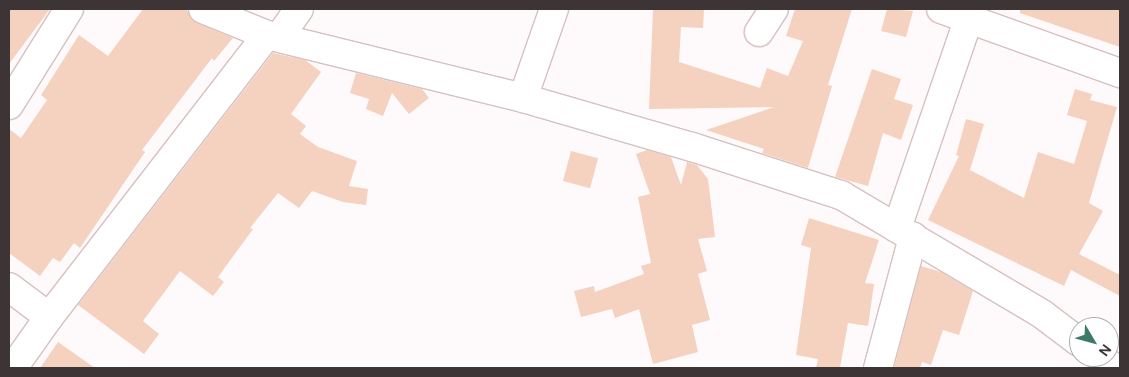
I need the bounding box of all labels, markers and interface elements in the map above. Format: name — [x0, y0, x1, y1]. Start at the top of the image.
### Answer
north arrow — [1069, 317, 1119, 367]
text: N — [1095, 341, 1115, 360]

